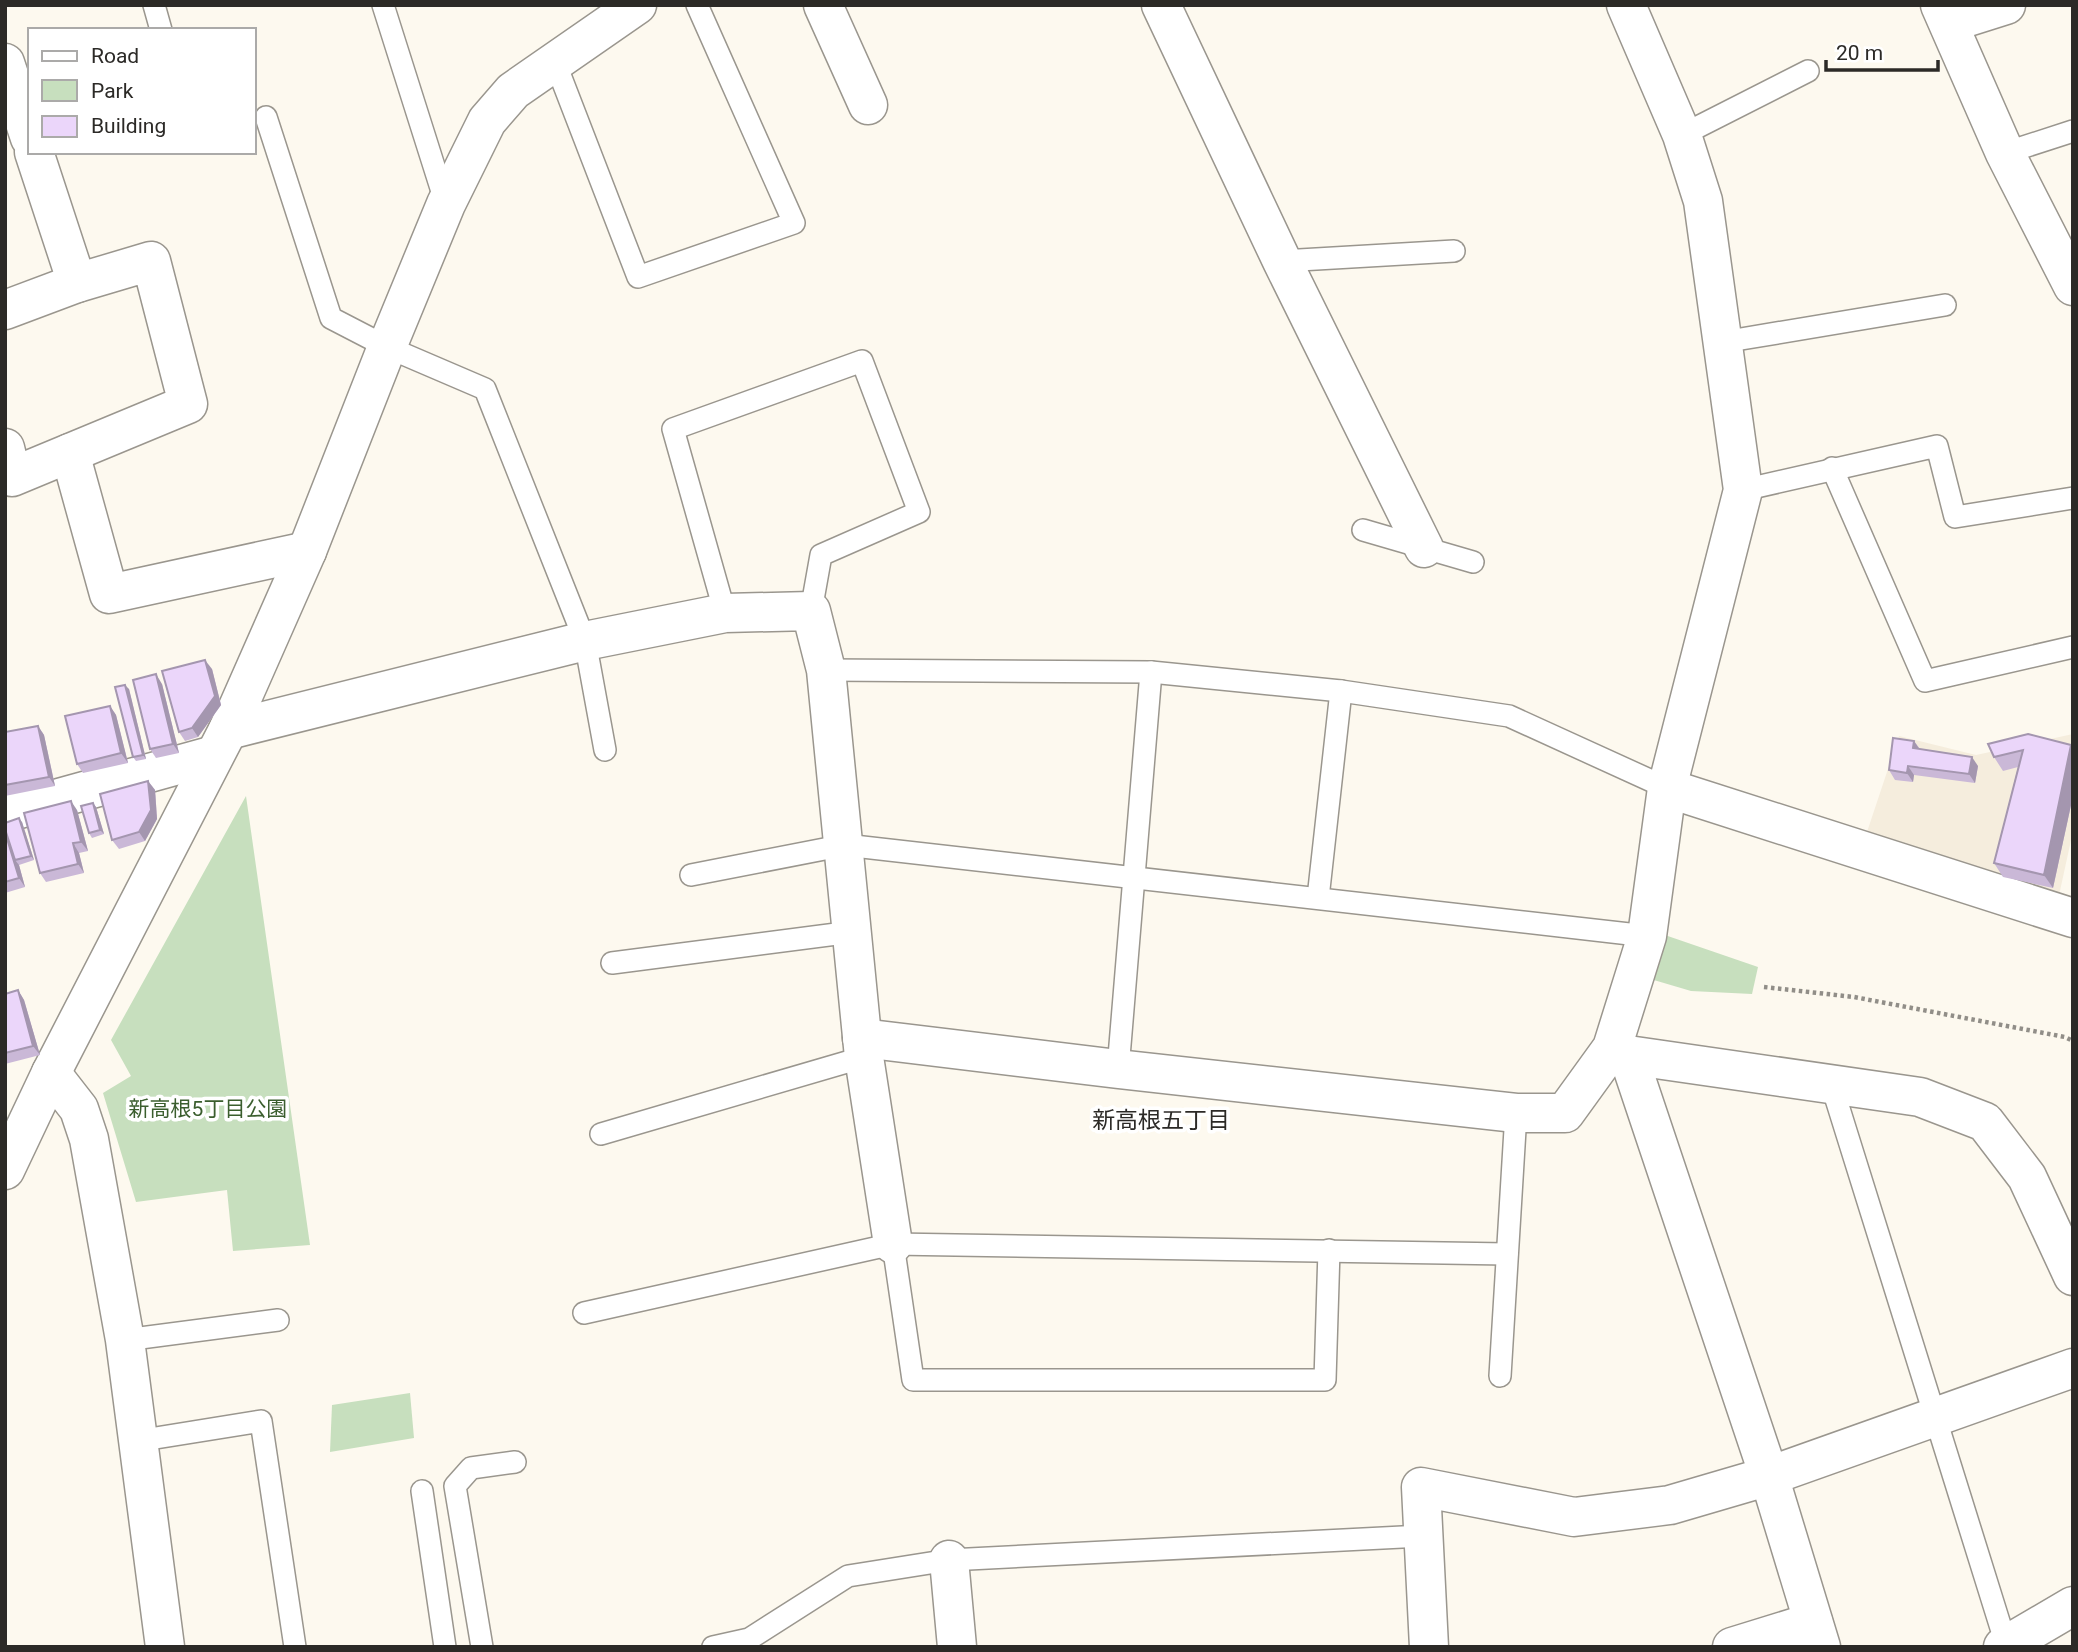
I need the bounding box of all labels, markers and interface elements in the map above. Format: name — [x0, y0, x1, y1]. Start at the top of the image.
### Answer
legend — [28, 28, 256, 154]
scale bar — [1826, 28, 1938, 72]
text: 20 m — [1836, 41, 1883, 65]
text: Road — [91, 44, 139, 68]
text: Park — [91, 79, 134, 103]
text: Building — [91, 114, 166, 138]
park label: 新高根5丁目公園 — [129, 1097, 287, 1121]
district label: 新高根五丁目 — [1092, 1107, 1230, 1134]

